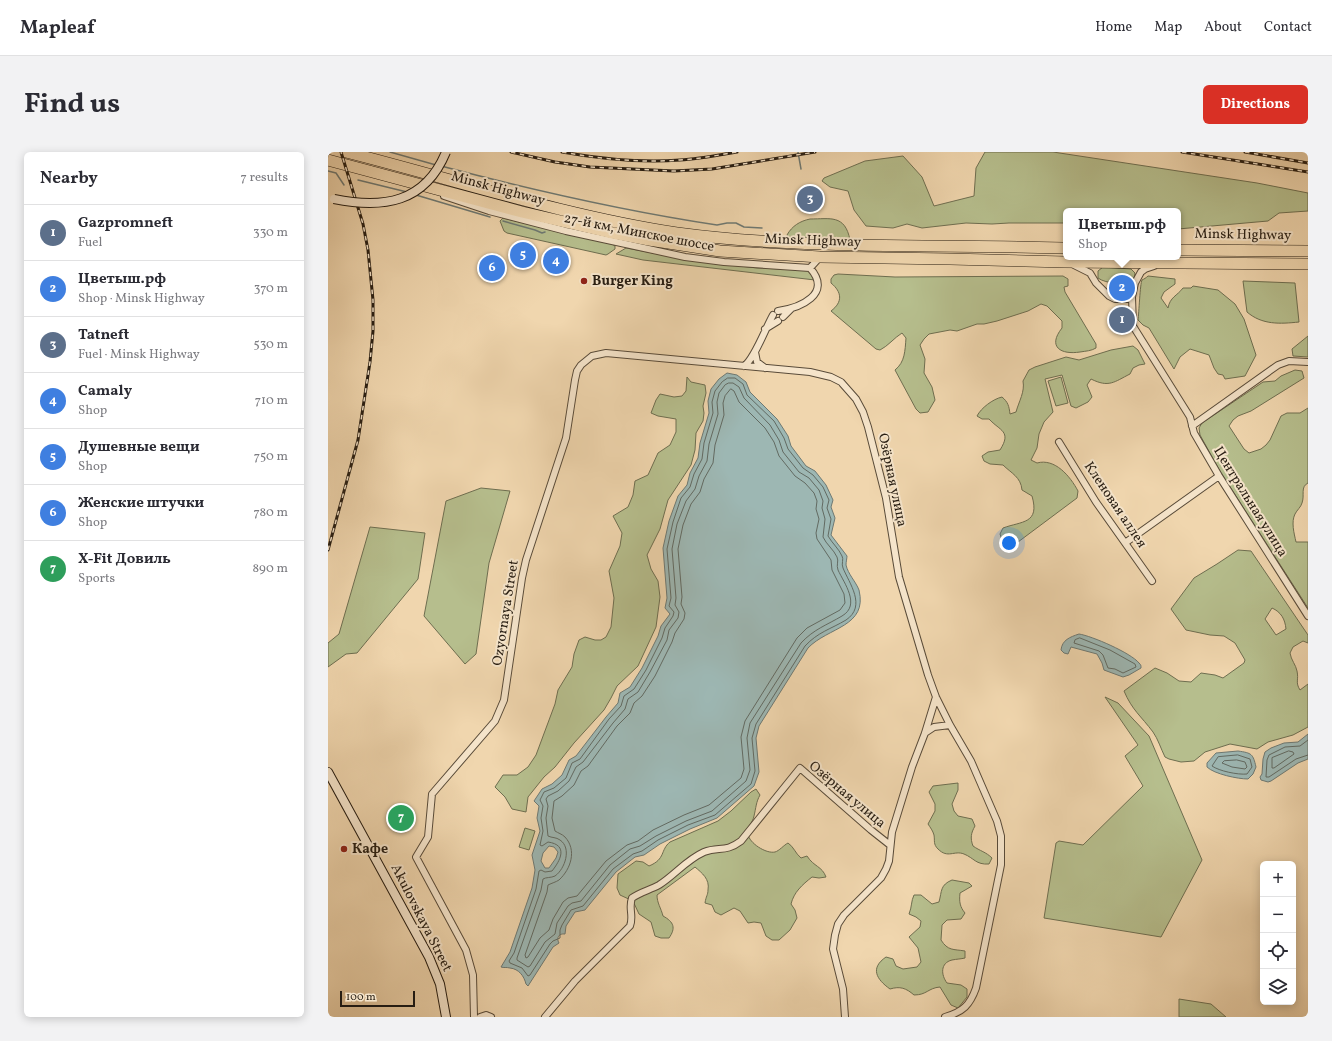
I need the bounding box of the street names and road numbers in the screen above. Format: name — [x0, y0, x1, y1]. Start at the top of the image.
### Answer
street label: Minsk Highway — [449, 167, 548, 211]
street label: 27-й км, Минское шоссе — [562, 209, 716, 257]
street label: Minsk Highway — [1194, 225, 1292, 245]
street label: Minsk Highway — [764, 230, 862, 252]
street label: Озёрная улица — [873, 432, 911, 529]
street label: Центральная улица — [1208, 443, 1292, 561]
street label: Кленовая аллея — [1079, 458, 1151, 552]
street label: Ozyornaya Street — [488, 559, 524, 667]
street label: Озёрная улица — [804, 757, 890, 833]
street label: Akulovskaya Street — [386, 861, 456, 975]

